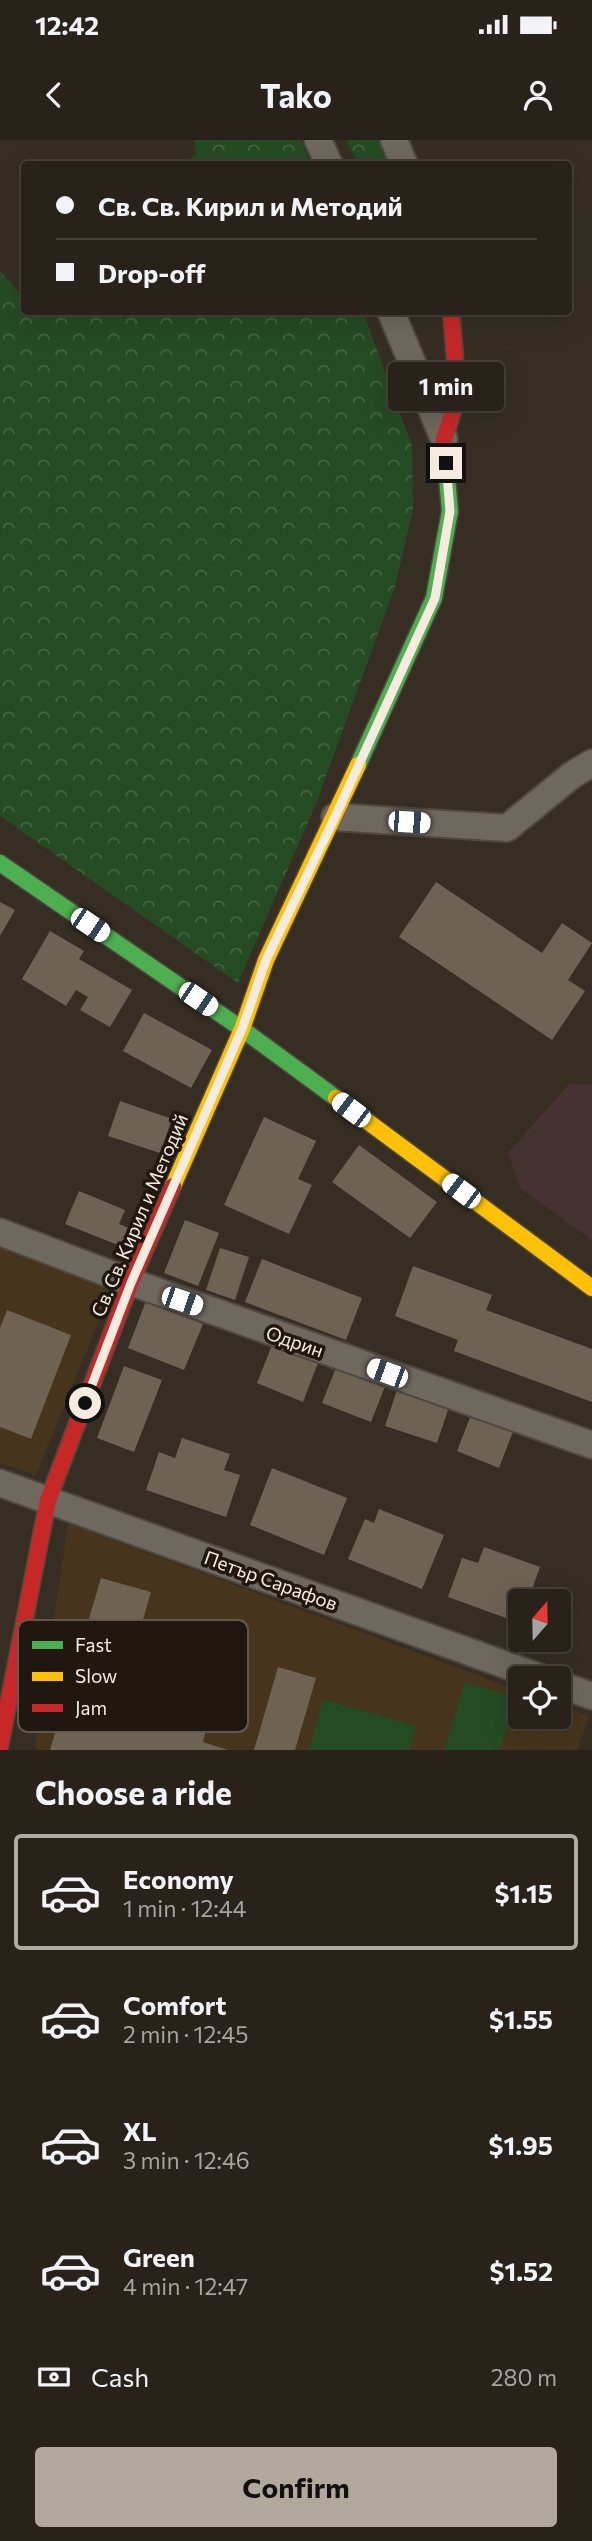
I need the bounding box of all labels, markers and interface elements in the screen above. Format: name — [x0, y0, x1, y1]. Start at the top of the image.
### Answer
text: 12:42 — [35, 9, 99, 40]
text: Tako — [260, 75, 332, 115]
icon: back — [35, 76, 73, 114]
icon: person — [519, 76, 557, 114]
text: Св. Св. Кирил и Методий — [98, 190, 403, 221]
text: Drop-off — [98, 257, 205, 288]
callout: 1 min — [388, 362, 504, 410]
text: 1 min — [419, 372, 473, 400]
route end — [430, 447, 462, 479]
car — [388, 810, 431, 834]
car — [67, 905, 114, 945]
car — [175, 979, 222, 1019]
car — [328, 1089, 375, 1131]
street label: Св. Св. Кирил и Методий — [86, 1110, 192, 1320]
car — [438, 1170, 485, 1212]
car — [159, 1284, 206, 1318]
street label: Одрин — [263, 1320, 327, 1362]
car — [364, 1356, 411, 1390]
route start — [69, 1387, 101, 1419]
street label: Петър Сарафов — [201, 1545, 341, 1615]
north arrow — [508, 1589, 570, 1652]
map controls — [508, 1589, 571, 1729]
legend — [18, 1620, 248, 1732]
text: Fast — [75, 1633, 112, 1656]
text: Slow — [75, 1664, 117, 1687]
button: locate — [508, 1666, 571, 1729]
text: Jam — [75, 1696, 107, 1719]
text: Choose a ride — [35, 1772, 232, 1812]
icon: car — [39, 1861, 102, 1924]
text: Economy — [123, 1863, 234, 1894]
text: $1.15 — [494, 1877, 553, 1908]
text: 1 min · 12:44 — [123, 1894, 246, 1922]
icon: car — [39, 1987, 102, 2050]
text: Comfort — [123, 1989, 226, 2020]
text: $1.55 — [489, 2003, 553, 2034]
text: 2 min · 12:45 — [123, 2020, 249, 2048]
icon: car — [39, 2113, 102, 2176]
text: XL — [123, 2115, 157, 2146]
text: $1.95 — [489, 2129, 553, 2160]
text: 3 min · 12:46 — [123, 2146, 250, 2174]
icon: car — [39, 2239, 102, 2302]
text: Green — [123, 2241, 195, 2272]
text: $1.52 — [489, 2255, 553, 2286]
text: 4 min · 12:47 — [123, 2272, 248, 2300]
icon: cash — [35, 2358, 73, 2396]
text: Cash — [91, 2361, 149, 2392]
text: 280 m — [491, 2363, 557, 2391]
button: Confirm — [35, 2447, 557, 2527]

